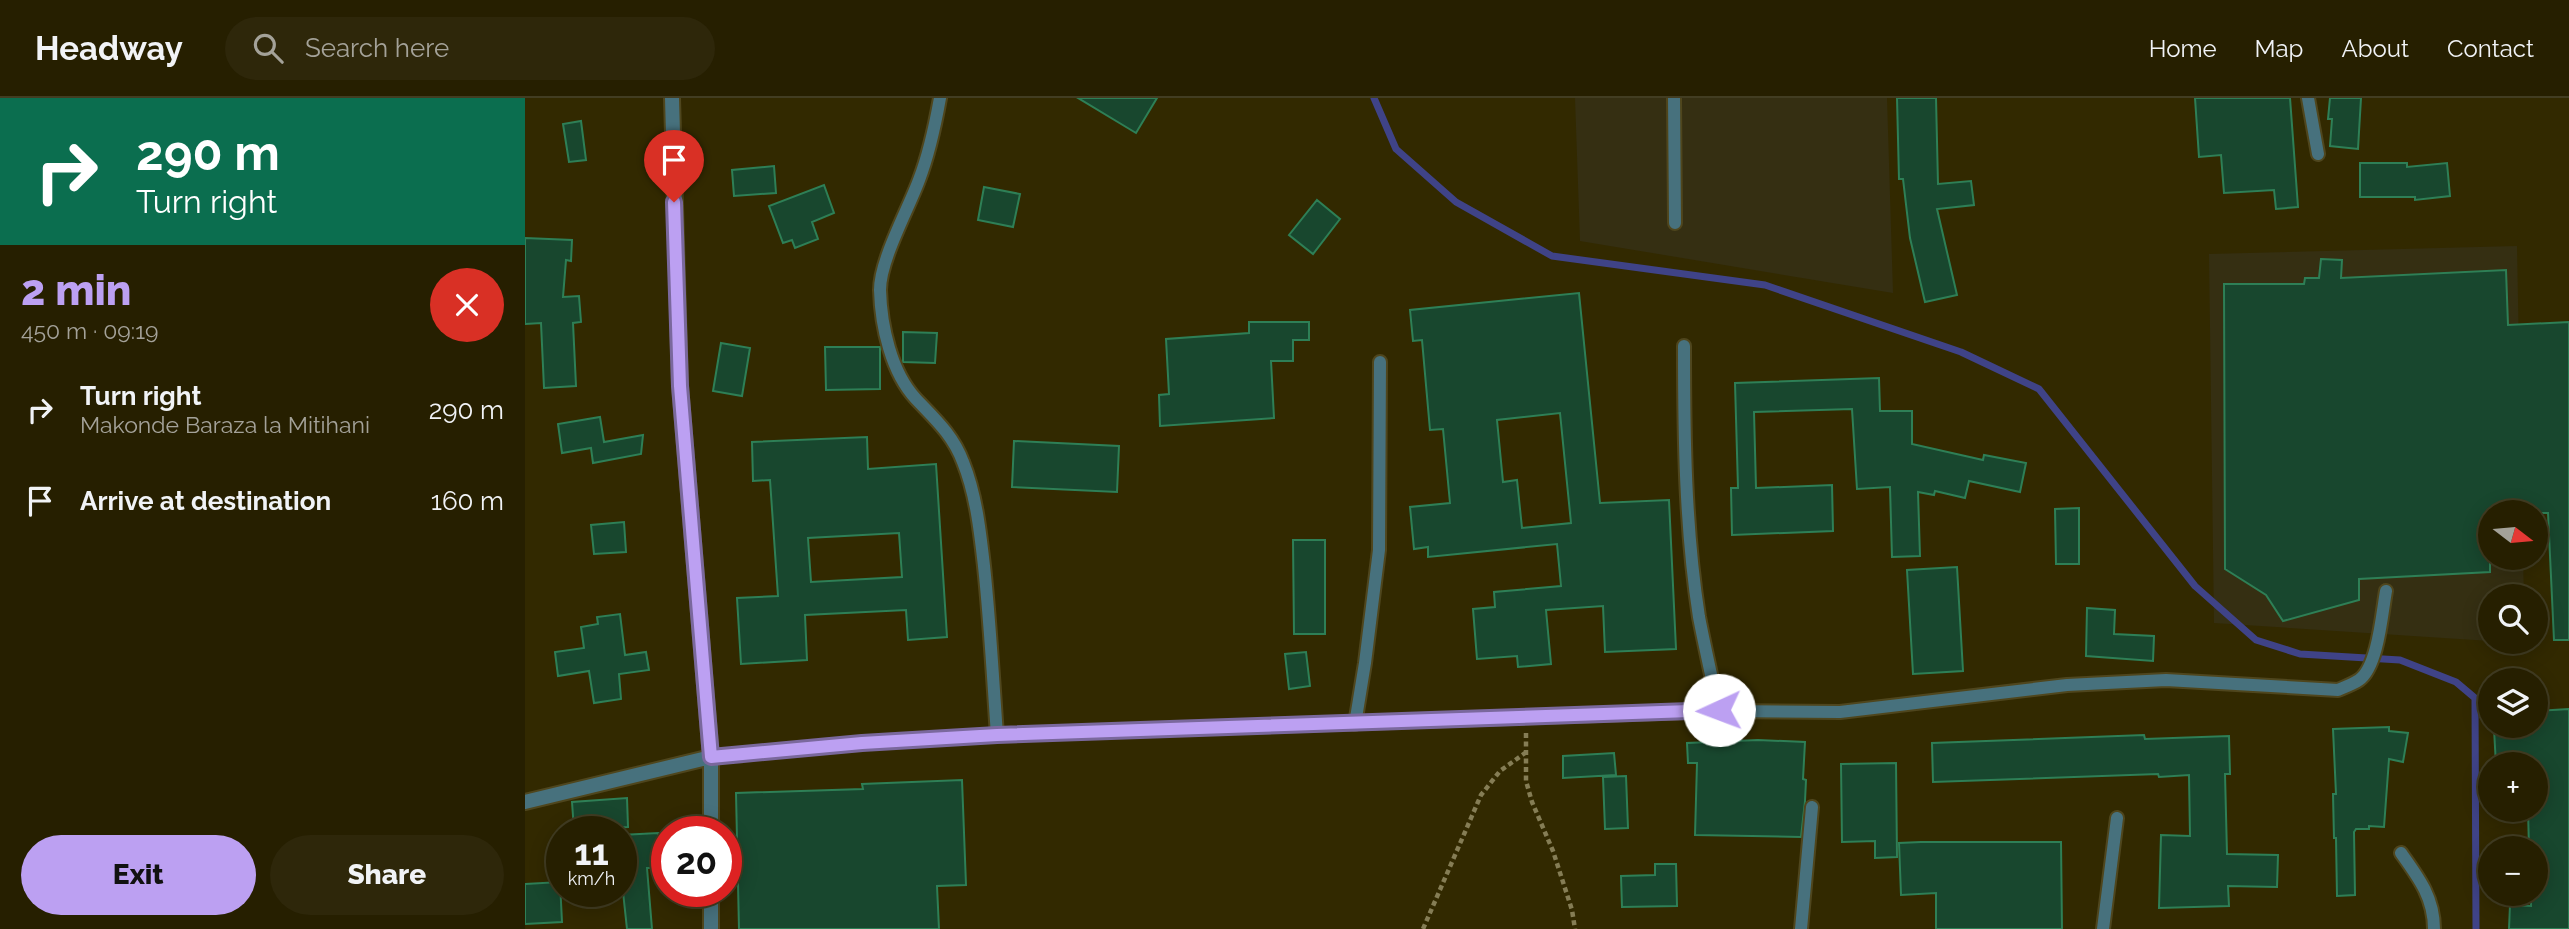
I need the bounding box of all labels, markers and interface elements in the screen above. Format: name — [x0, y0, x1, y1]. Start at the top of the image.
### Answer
search box — [225, 17, 715, 80]
text: Headway — [35, 29, 183, 68]
icon: search — [249, 29, 287, 67]
text: Search here — [305, 33, 449, 63]
text: Home — [2149, 34, 2217, 63]
text: Map — [2255, 34, 2303, 63]
text: About — [2341, 34, 2409, 63]
text: Contact — [2447, 34, 2534, 63]
text: 290 m — [136, 124, 280, 181]
icon: right — [21, 126, 112, 217]
pin — [644, 130, 704, 202]
icon: arrive — [655, 141, 693, 179]
text: Turn right — [136, 183, 277, 220]
text: 2 min — [21, 266, 131, 315]
button: close — [430, 268, 504, 342]
text: 450 m · 09:19 — [21, 317, 158, 344]
text: Turn right — [80, 381, 201, 411]
icon: right — [21, 391, 59, 429]
text: 290 m — [429, 395, 504, 425]
text: Makonde Baraza la Mitihani — [80, 411, 370, 438]
icon: arrive — [21, 482, 59, 520]
text: Arrive at destination — [80, 486, 331, 516]
text: 160 m — [431, 486, 504, 516]
north arrow — [2478, 500, 2548, 570]
map controls — [2478, 500, 2548, 906]
button: search — [2478, 584, 2548, 654]
button: layers — [2478, 668, 2548, 738]
position arrow — [1682, 673, 1756, 747]
button: + — [2478, 752, 2548, 822]
speed limit sign: 20 — [651, 816, 742, 907]
text: 11 — [574, 832, 609, 873]
button: Exit — [21, 835, 256, 915]
button: Share — [270, 835, 504, 915]
button: − — [2478, 836, 2548, 906]
text: km/h — [568, 868, 615, 889]

